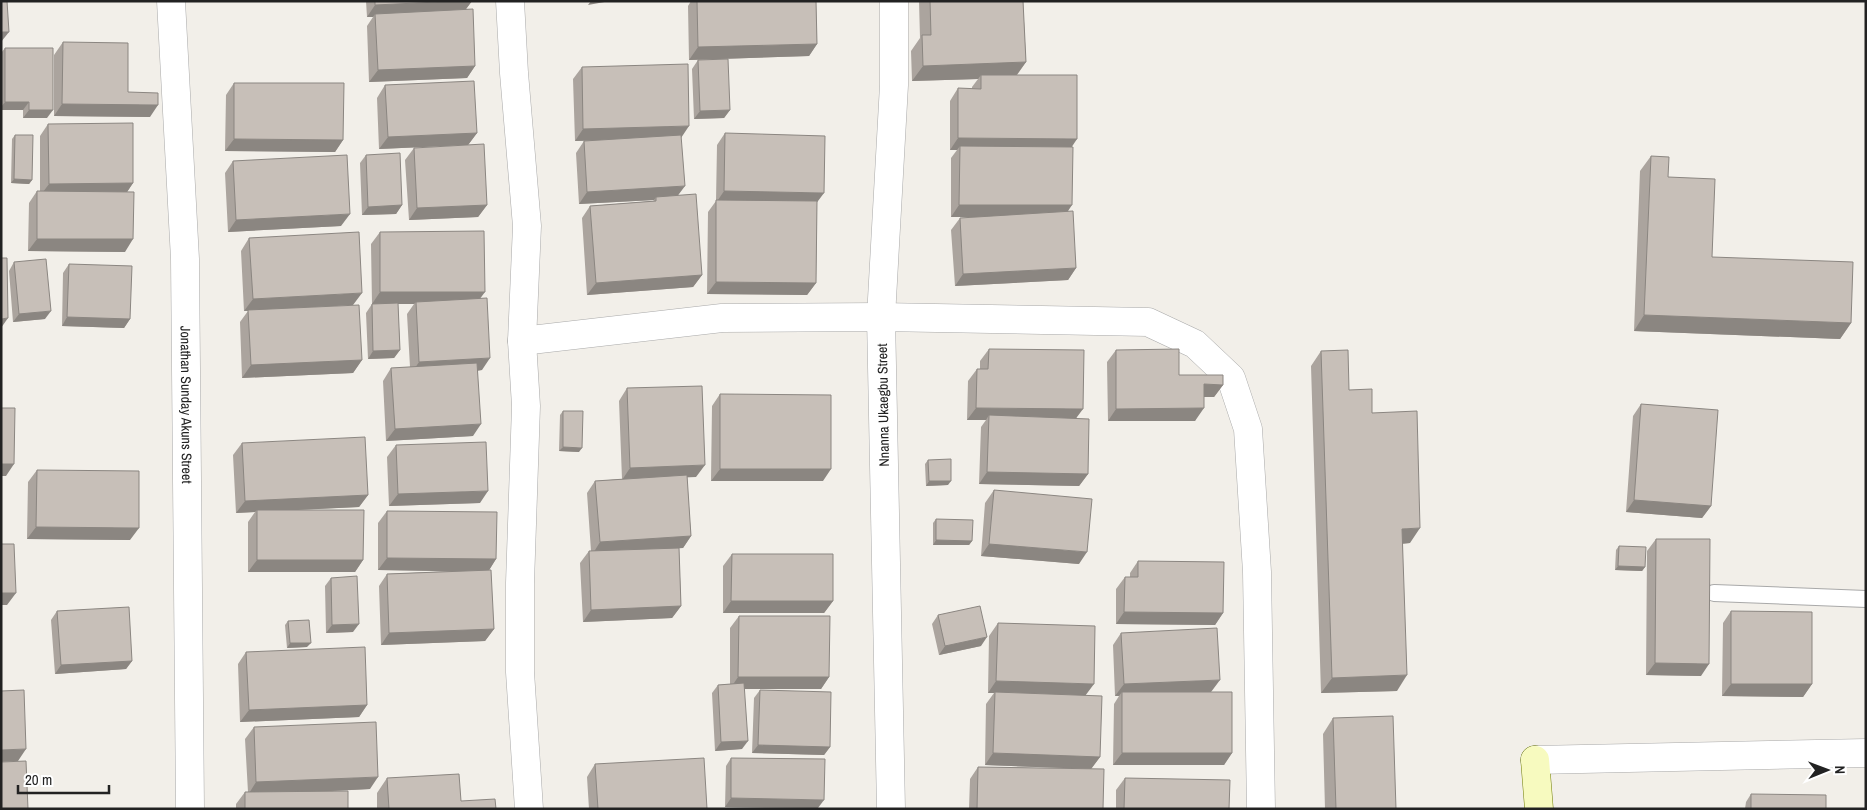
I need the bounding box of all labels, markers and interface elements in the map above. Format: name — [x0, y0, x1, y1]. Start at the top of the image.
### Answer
street label: Jonathan Sunday Akuns Street — [177, 326, 196, 484]
street label: Nnanna Ukaegbu Street — [873, 343, 893, 467]
north arrow — [1802, 745, 1852, 795]
scale bar — [18, 762, 109, 794]
text: N — [1831, 765, 1849, 774]
text: 20 m — [25, 769, 52, 790]

